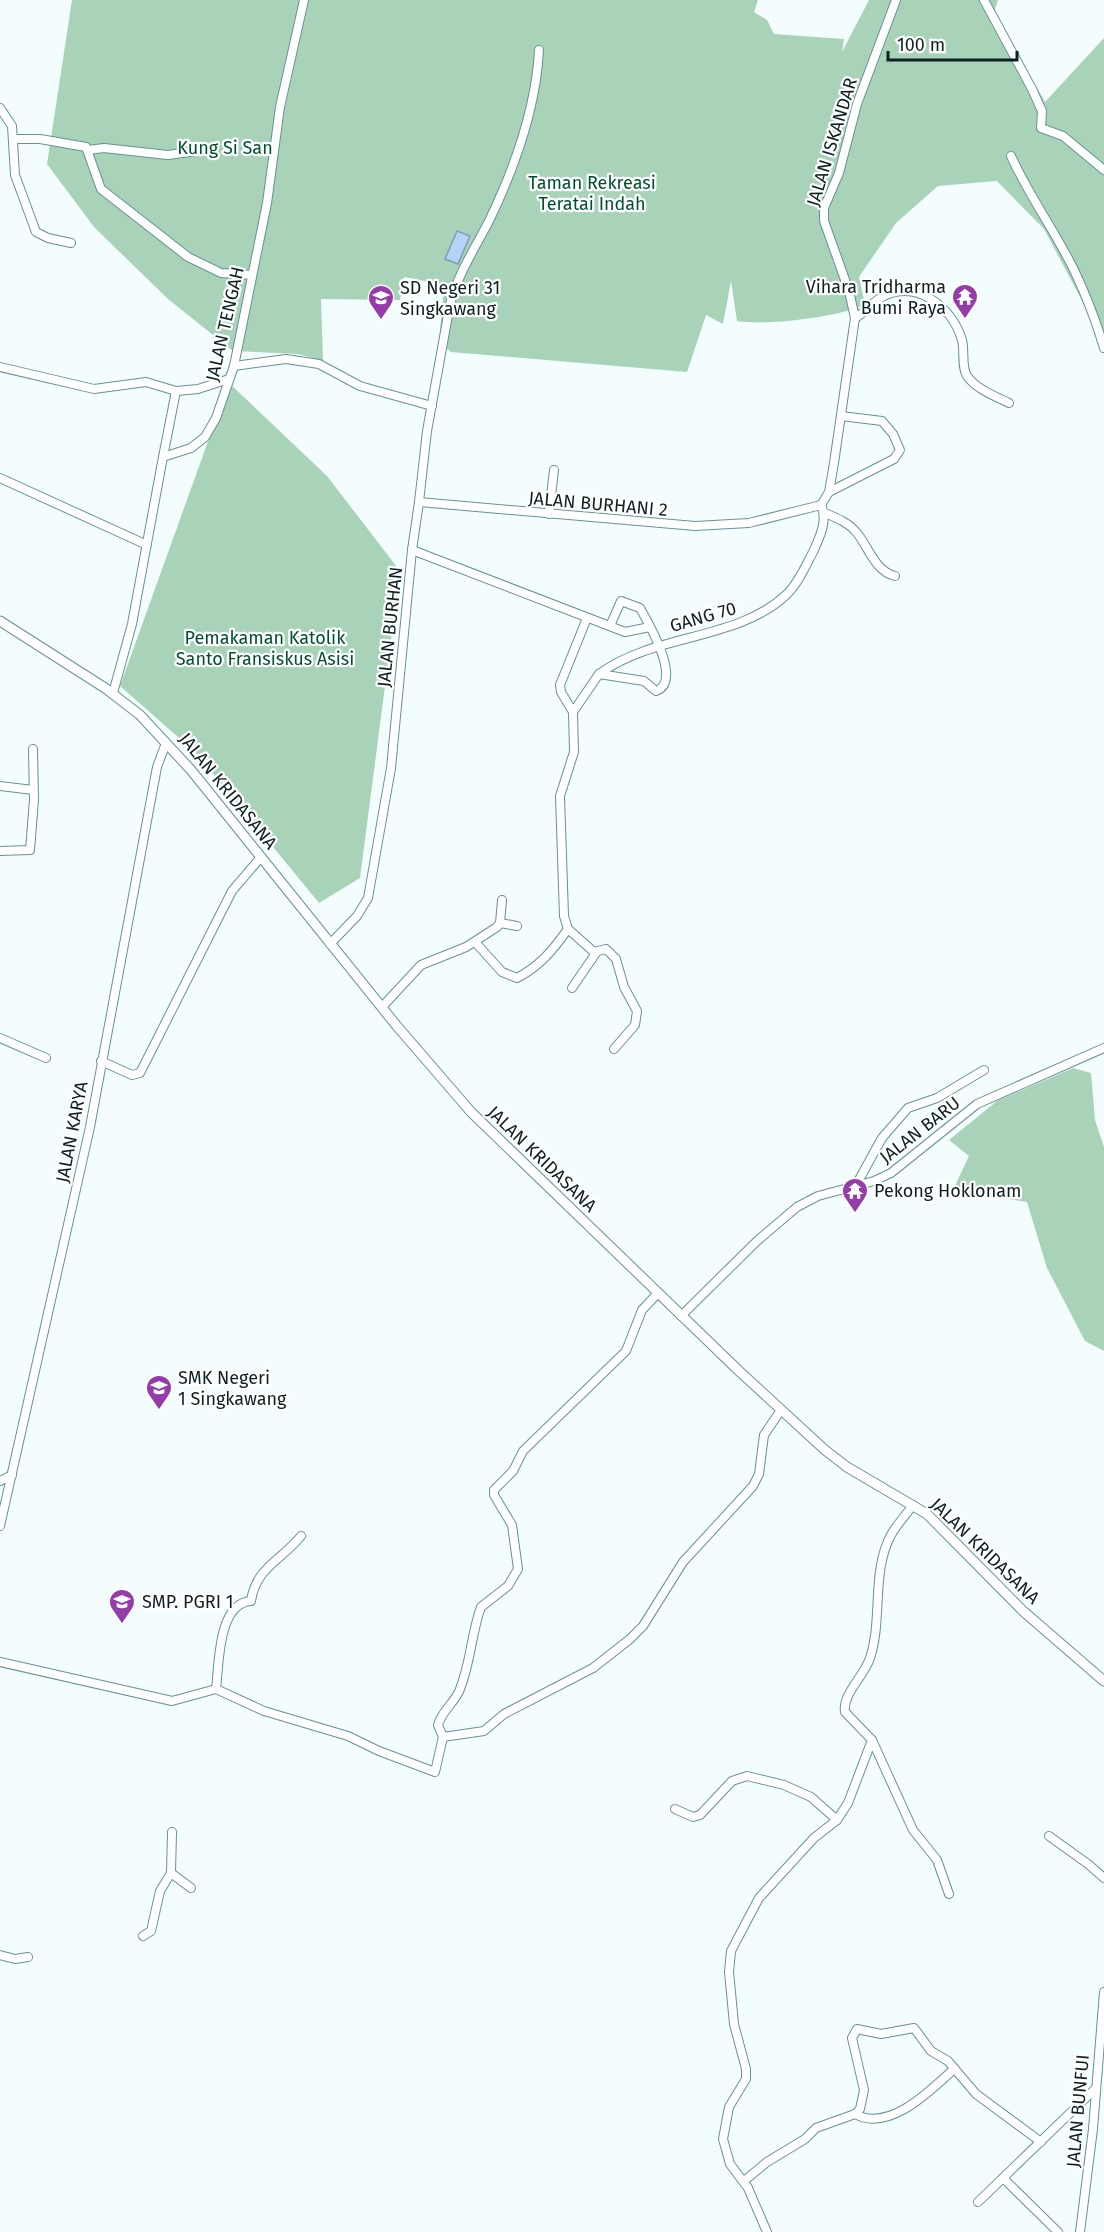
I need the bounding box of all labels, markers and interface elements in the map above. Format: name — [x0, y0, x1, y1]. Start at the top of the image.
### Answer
scale bar — [888, 24, 1017, 62]
text: 100 m — [897, 34, 945, 56]
street label: JALAN ISKANDAR — [802, 75, 862, 209]
park label: Kung Si San — [177, 137, 273, 159]
park label: Taman Rekreasi Teratai Indah — [528, 172, 656, 215]
street label: JALAN TENGAH — [201, 264, 249, 384]
place label: Vihara Tridharma Bumi Raya — [806, 276, 946, 319]
place label: SD Negeri 31 Singkawang — [400, 277, 500, 320]
temple icon: Vihara Tridharma Bumi Raya — [950, 282, 980, 320]
school or university icon: SD Negeri 31 Singkawang — [366, 283, 396, 321]
street label: JALAN BURHANI 2 — [527, 487, 669, 521]
street label: JALAN BURHAN — [373, 566, 407, 688]
street label: GANG 70 — [667, 597, 739, 637]
park label: Pemakaman Katolik Santo Fransiskus Asisi — [176, 627, 354, 670]
street label: JALAN KRIDASANA — [174, 728, 282, 854]
street label: JALAN KARYA — [51, 1079, 93, 1185]
street label: JALAN BARU — [875, 1092, 965, 1168]
street label: JALAN KRIDASANA — [483, 1101, 602, 1217]
temple icon: Pekong Hoklonam — [840, 1176, 870, 1214]
place label: Pekong Hoklonam — [874, 1180, 1021, 1202]
place label: SMK Negeri 1 Singkawang — [178, 1367, 287, 1410]
school or university icon: SMK Negeri 1 Singkawang — [144, 1373, 174, 1411]
street label: JALAN KRIDASANA — [926, 1493, 1045, 1609]
school or university icon: SMP. PGRI 1 — [107, 1587, 137, 1625]
place label: SMP. PGRI 1 — [142, 1591, 234, 1613]
street label: JALAN BUNFUI — [1062, 2054, 1094, 2168]

